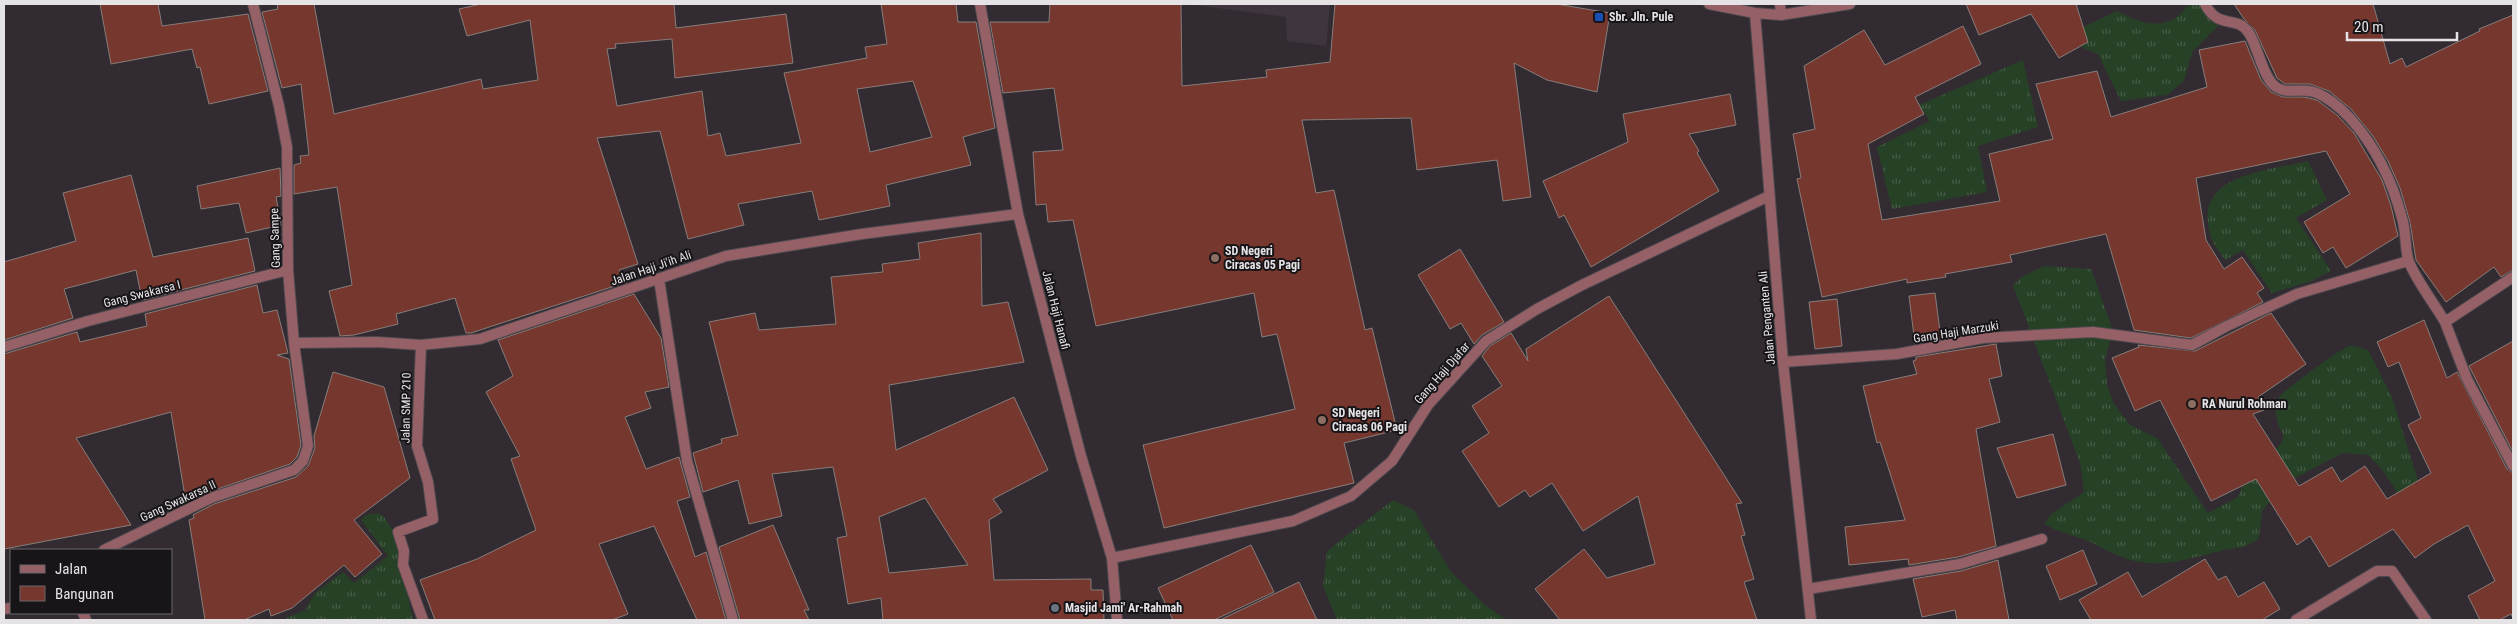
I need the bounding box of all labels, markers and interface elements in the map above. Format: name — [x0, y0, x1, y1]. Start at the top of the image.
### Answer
place label: Sbr. Jln. Pule — [1609, 10, 1673, 24]
scale bar — [2347, 10, 2457, 42]
marker: Sbr. Jln. Pule — [1593, 11, 1605, 23]
text: 20 m — [2354, 18, 2384, 36]
street label: Gang Sampe — [267, 207, 283, 268]
place label: SD Negeri Ciracas 05 Pagi — [1225, 244, 1300, 272]
street label: Jalan Haji Ji'ih Ali — [609, 248, 693, 288]
marker: SD Negeri Ciracas 05 Pagi — [1209, 252, 1221, 264]
street label: Jalan Haji Hanafi — [1039, 269, 1073, 351]
street label: Jalan Penganten Ali — [1756, 270, 1778, 366]
street label: Gang Swakarsa I — [102, 278, 182, 310]
street label: Gang Haji Marzuki — [1912, 318, 2000, 346]
street label: Gang Haji Djafar — [1411, 339, 1473, 407]
street label: Jalan SMP 210 — [398, 372, 414, 444]
place label: RA Nurul Rohman — [2202, 397, 2287, 411]
marker: RA Nurul Rohman — [2186, 398, 2198, 410]
place label: SD Negeri Ciracas 06 Pagi — [1332, 406, 1407, 434]
marker: SD Negeri Ciracas 06 Pagi — [1316, 414, 1328, 426]
street label: Gang Swakarsa II — [138, 477, 218, 525]
legend — [10, 549, 172, 614]
text: Jalan — [55, 560, 87, 578]
text: Bangunan — [55, 585, 114, 603]
place label: Masjid Jami' Ar-Rahmah — [1065, 601, 1182, 615]
marker: Masjid Jami' Ar-Rahmah — [1049, 602, 1061, 614]

